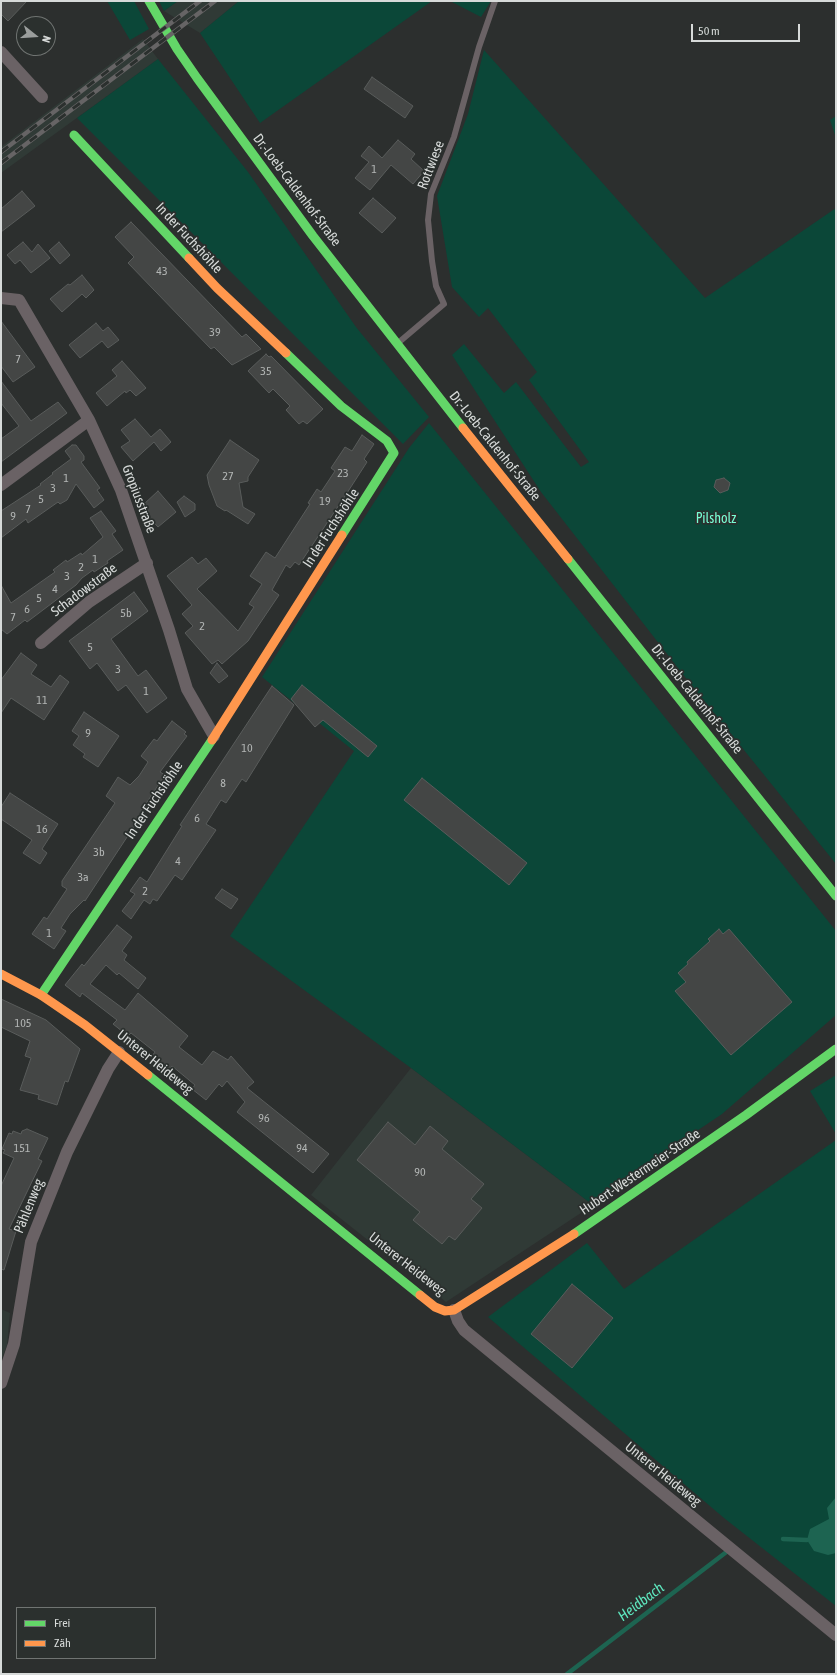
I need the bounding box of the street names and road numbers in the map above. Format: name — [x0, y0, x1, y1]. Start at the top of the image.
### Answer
street label: Dr.-Loeb-Caldenhof-Straße — [249, 131, 345, 249]
street label: Rottwiese — [414, 138, 448, 192]
street label: In der Fuchshöhle — [152, 199, 226, 277]
street label: Dr.-Loeb-Caldenhof-Straße — [446, 388, 544, 504]
street label: Gropiusstraße — [118, 462, 160, 536]
street label: In der Fuchshöhle — [299, 485, 363, 571]
street label: Schadowstraße — [48, 560, 120, 620]
street label: Dr.-Loeb-Caldenhof-Straße — [648, 641, 746, 757]
street label: In der Fuchshöhle — [122, 758, 186, 842]
street label: Unterer Heideweg — [114, 1026, 196, 1098]
street label: Hubert-Westermeier-Straße — [577, 1125, 703, 1219]
street label: Pählenweg — [10, 1176, 48, 1236]
street label: Unterer Heideweg — [365, 1229, 449, 1299]
street label: Unterer Heideweg — [622, 1438, 704, 1510]

